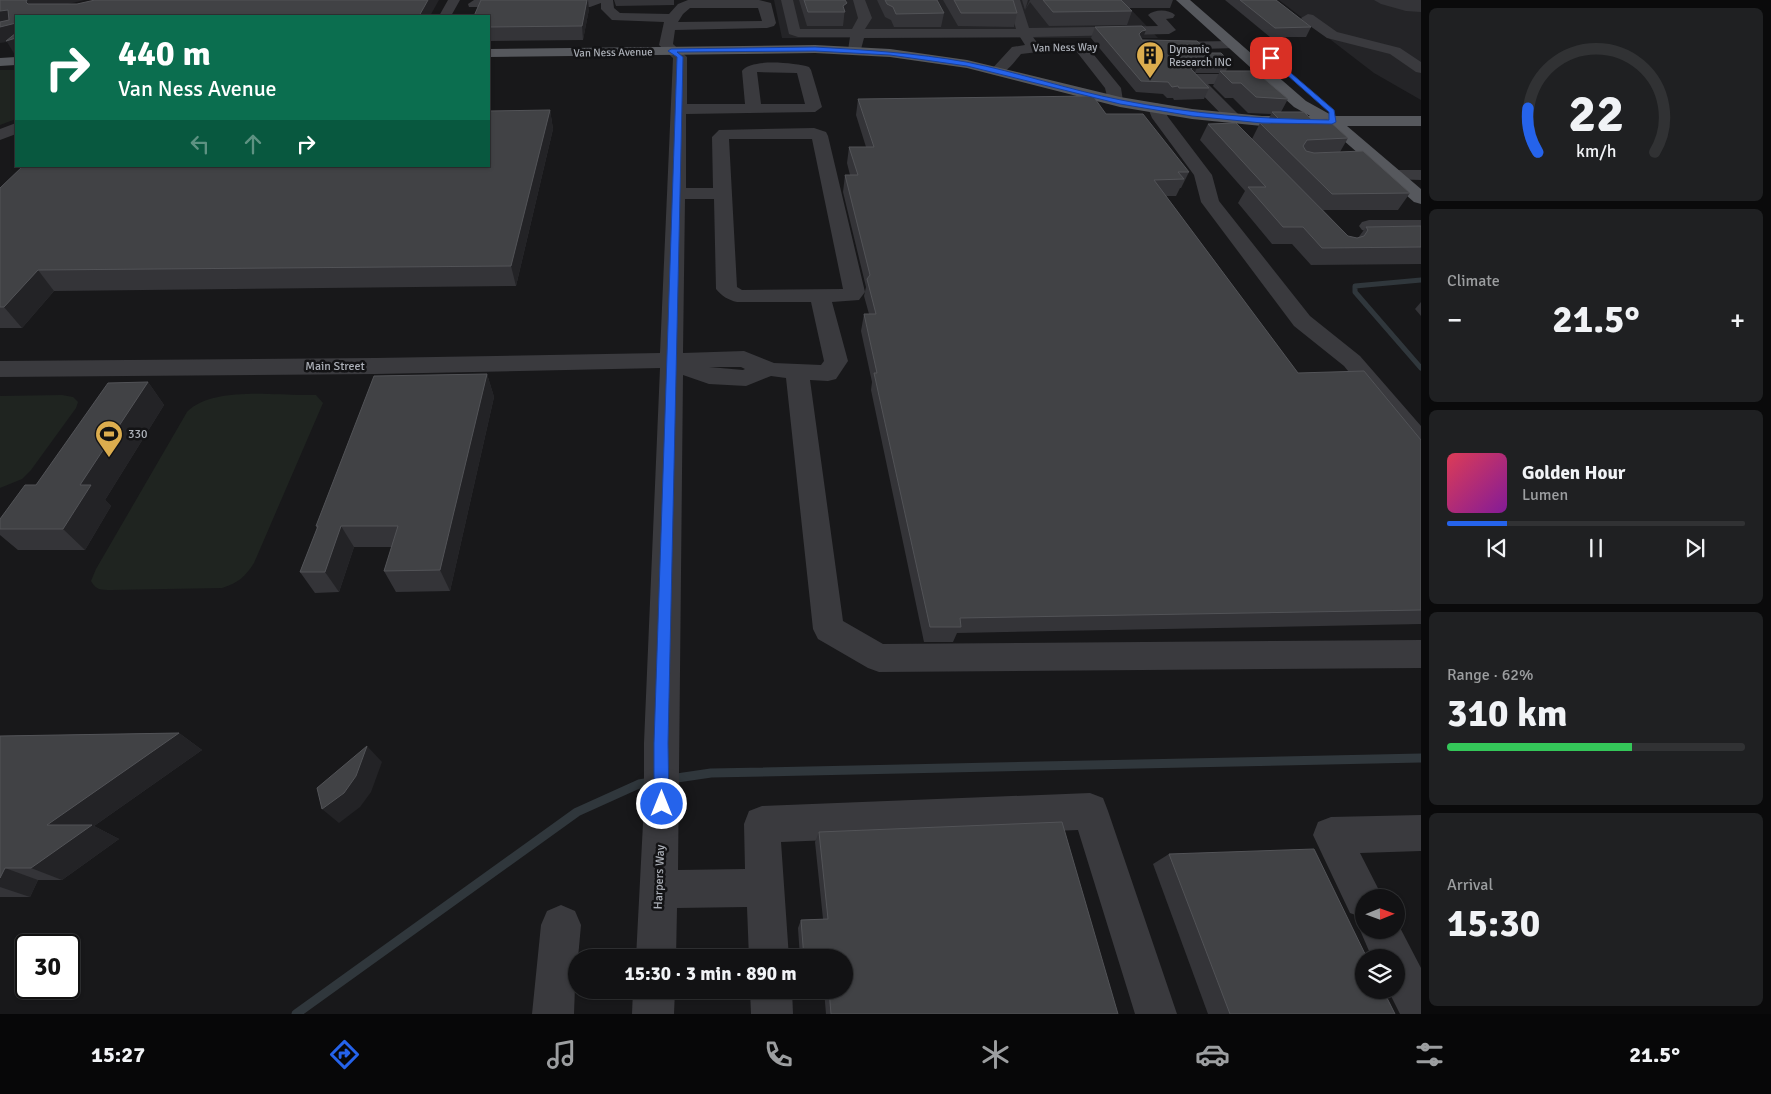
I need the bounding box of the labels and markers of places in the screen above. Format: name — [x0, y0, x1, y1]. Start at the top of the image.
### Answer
pin — [1250, 37, 1292, 79]
building icon: Dynamic Research INC — [1135, 40, 1165, 79]
place label: Dynamic Research INC — [1169, 43, 1232, 69]
sports icon: 330 — [94, 419, 124, 458]
place label: 330 — [128, 427, 147, 442]

